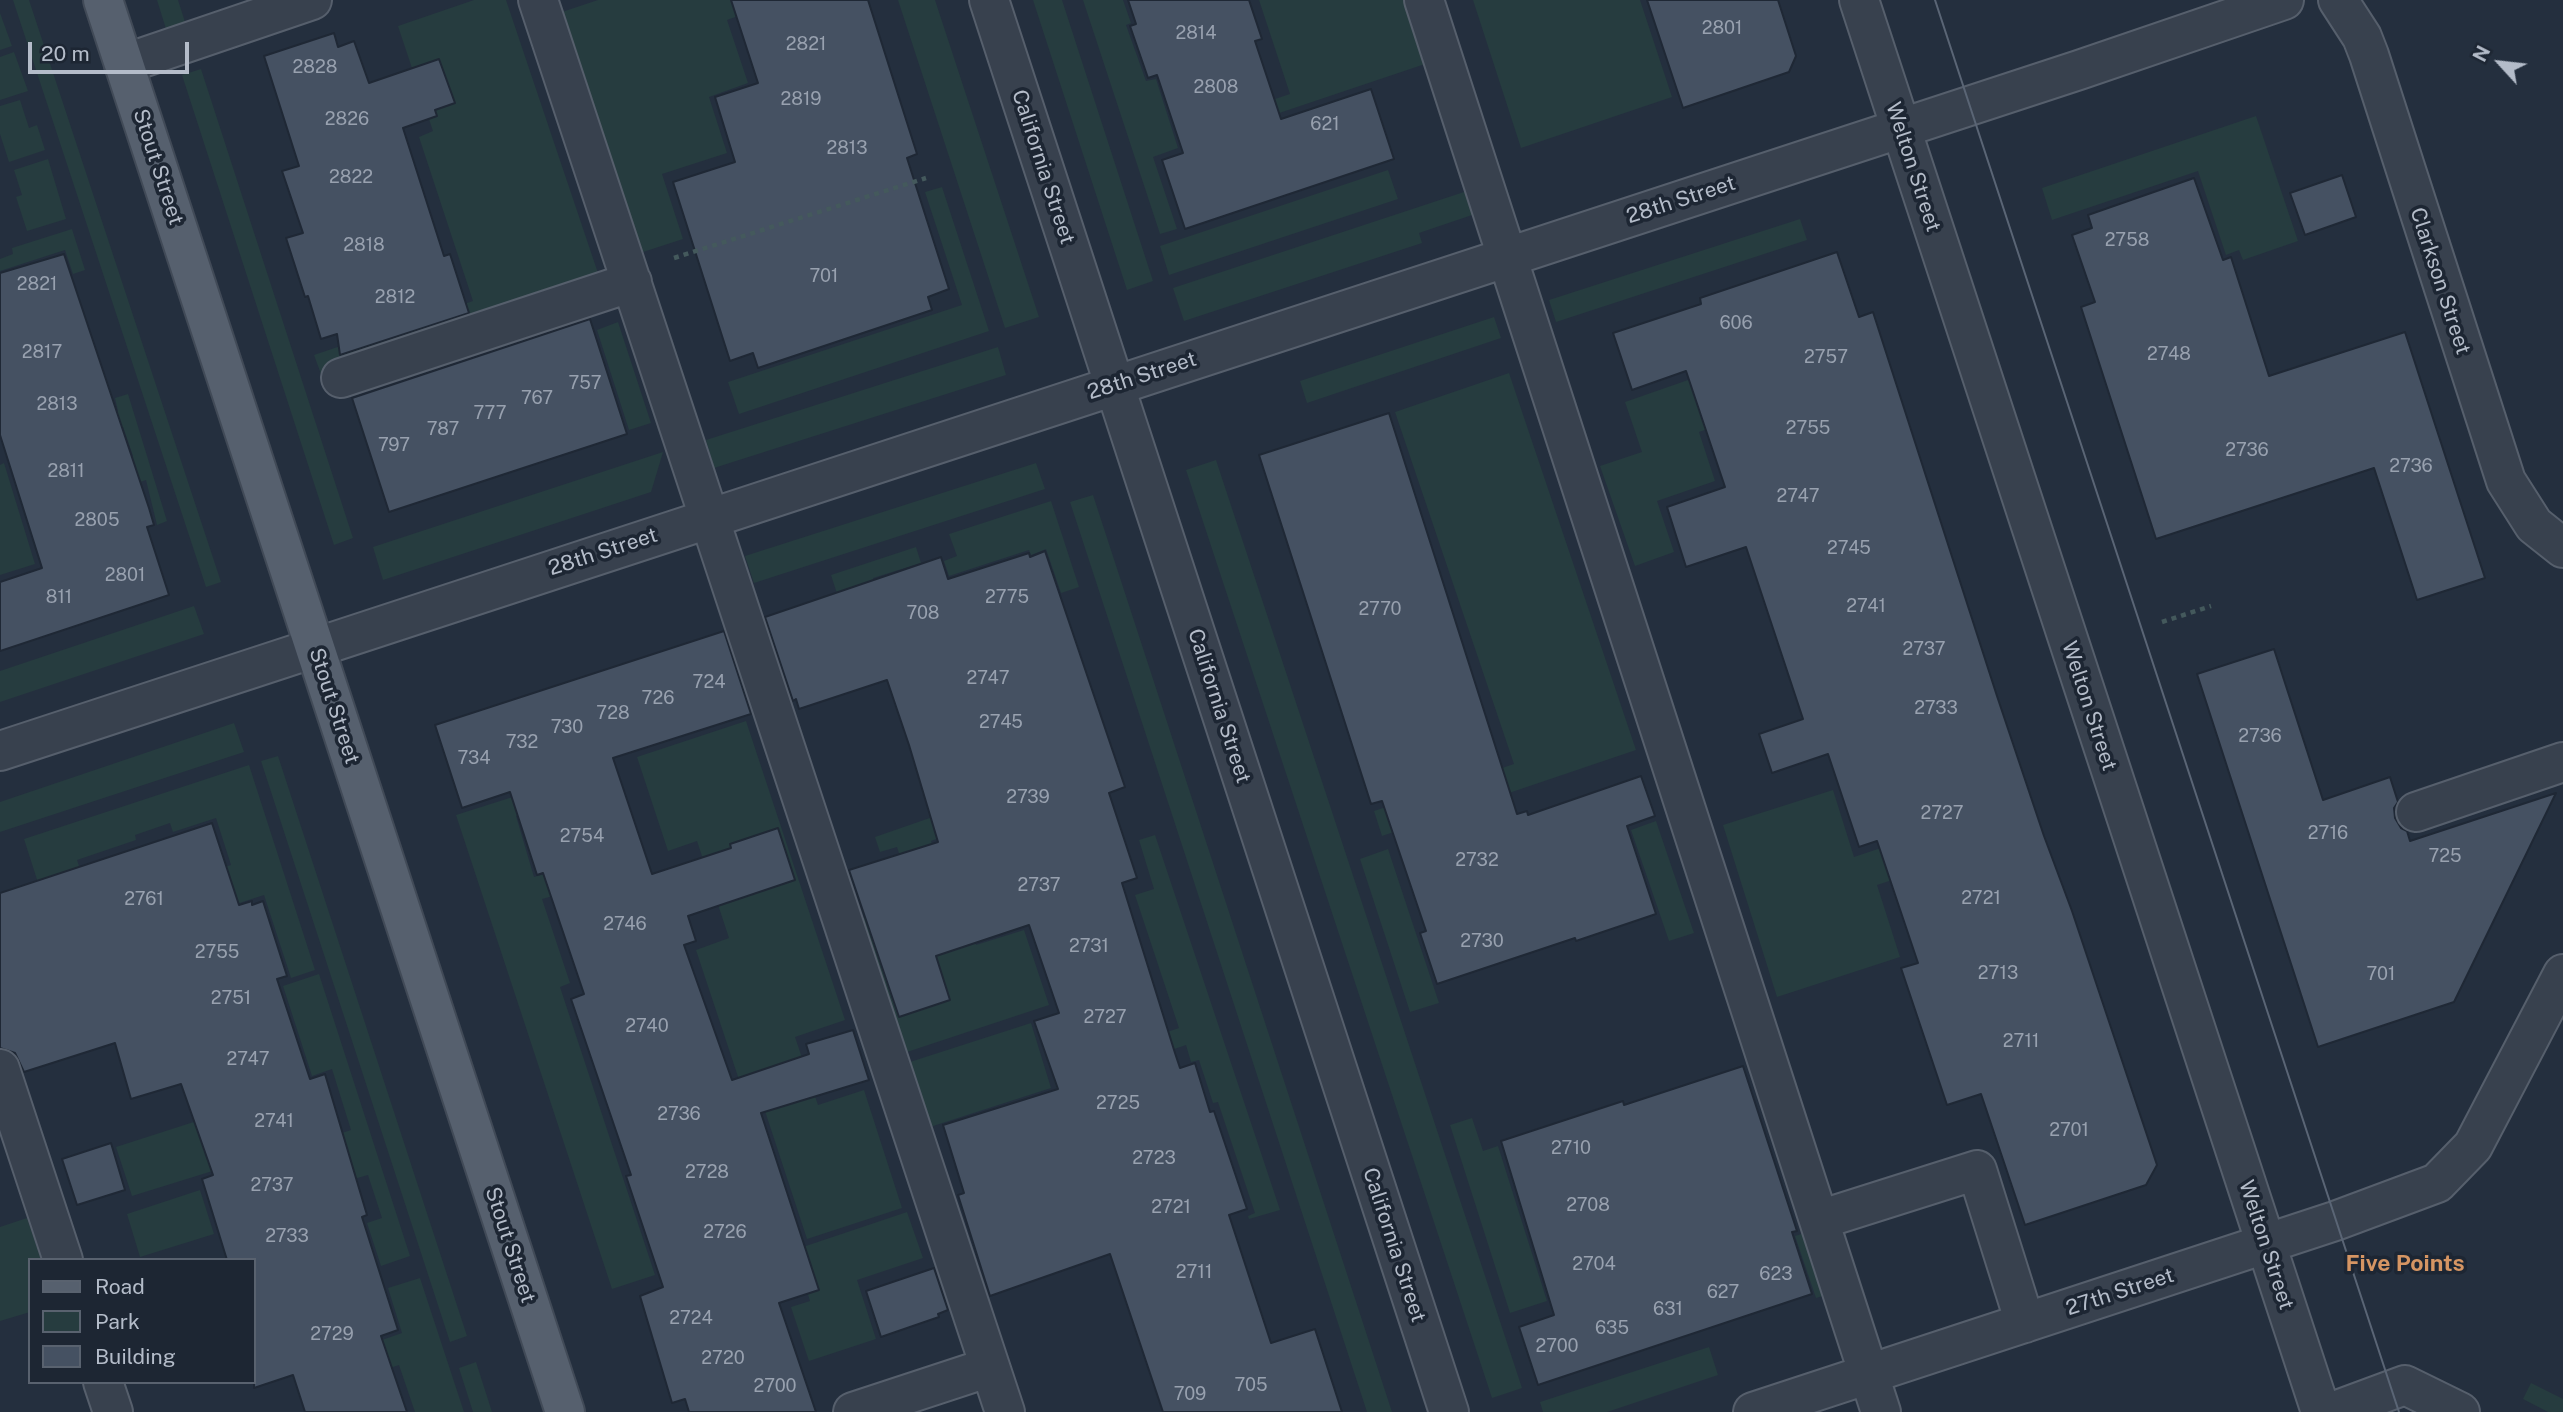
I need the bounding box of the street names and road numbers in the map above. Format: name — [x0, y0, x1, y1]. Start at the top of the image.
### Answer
street label: California Street — [1006, 87, 1080, 247]
street label: Welton Street — [1880, 99, 1946, 235]
street label: Stout Street — [127, 106, 189, 228]
street label: 28th Street — [1623, 171, 1739, 229]
street label: Clarkson Street — [2404, 204, 2476, 358]
street label: 28th Street — [1084, 347, 1200, 405]
street label: 28th Street — [545, 523, 661, 581]
street label: California Street — [1182, 626, 1256, 786]
street label: Welton Street — [2056, 638, 2122, 774]
street label: Stout Street — [303, 645, 365, 767]
street label: California Street — [1357, 1165, 1431, 1325]
street label: Welton Street — [2233, 1177, 2299, 1313]
street label: Stout Street — [479, 1184, 541, 1306]
street label: 27th Street — [2063, 1263, 2177, 1321]

